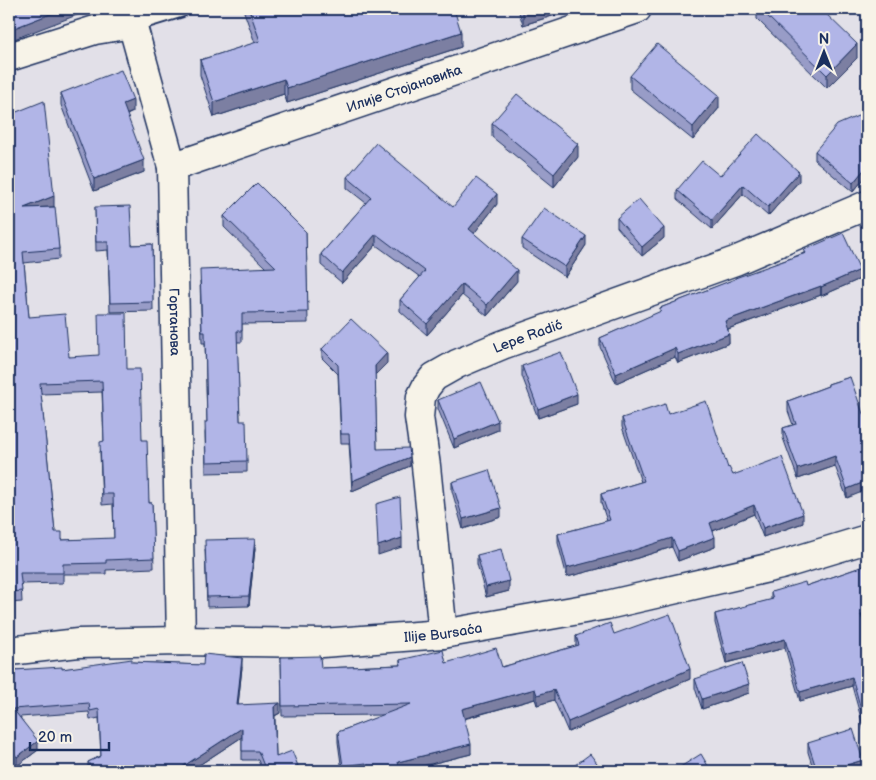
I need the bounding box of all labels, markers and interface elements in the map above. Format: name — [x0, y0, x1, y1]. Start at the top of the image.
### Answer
north arrow — [798, 28, 848, 78]
text: N — [819, 31, 829, 48]
street label: Илије Стојановића — [344, 60, 465, 116]
street label: Гортанова — [166, 288, 184, 357]
street label: Lepe Radić — [490, 315, 565, 356]
street label: Ilije Bursaća — [403, 619, 484, 645]
scale bar — [30, 720, 109, 752]
text: 20 m — [38, 728, 72, 747]

